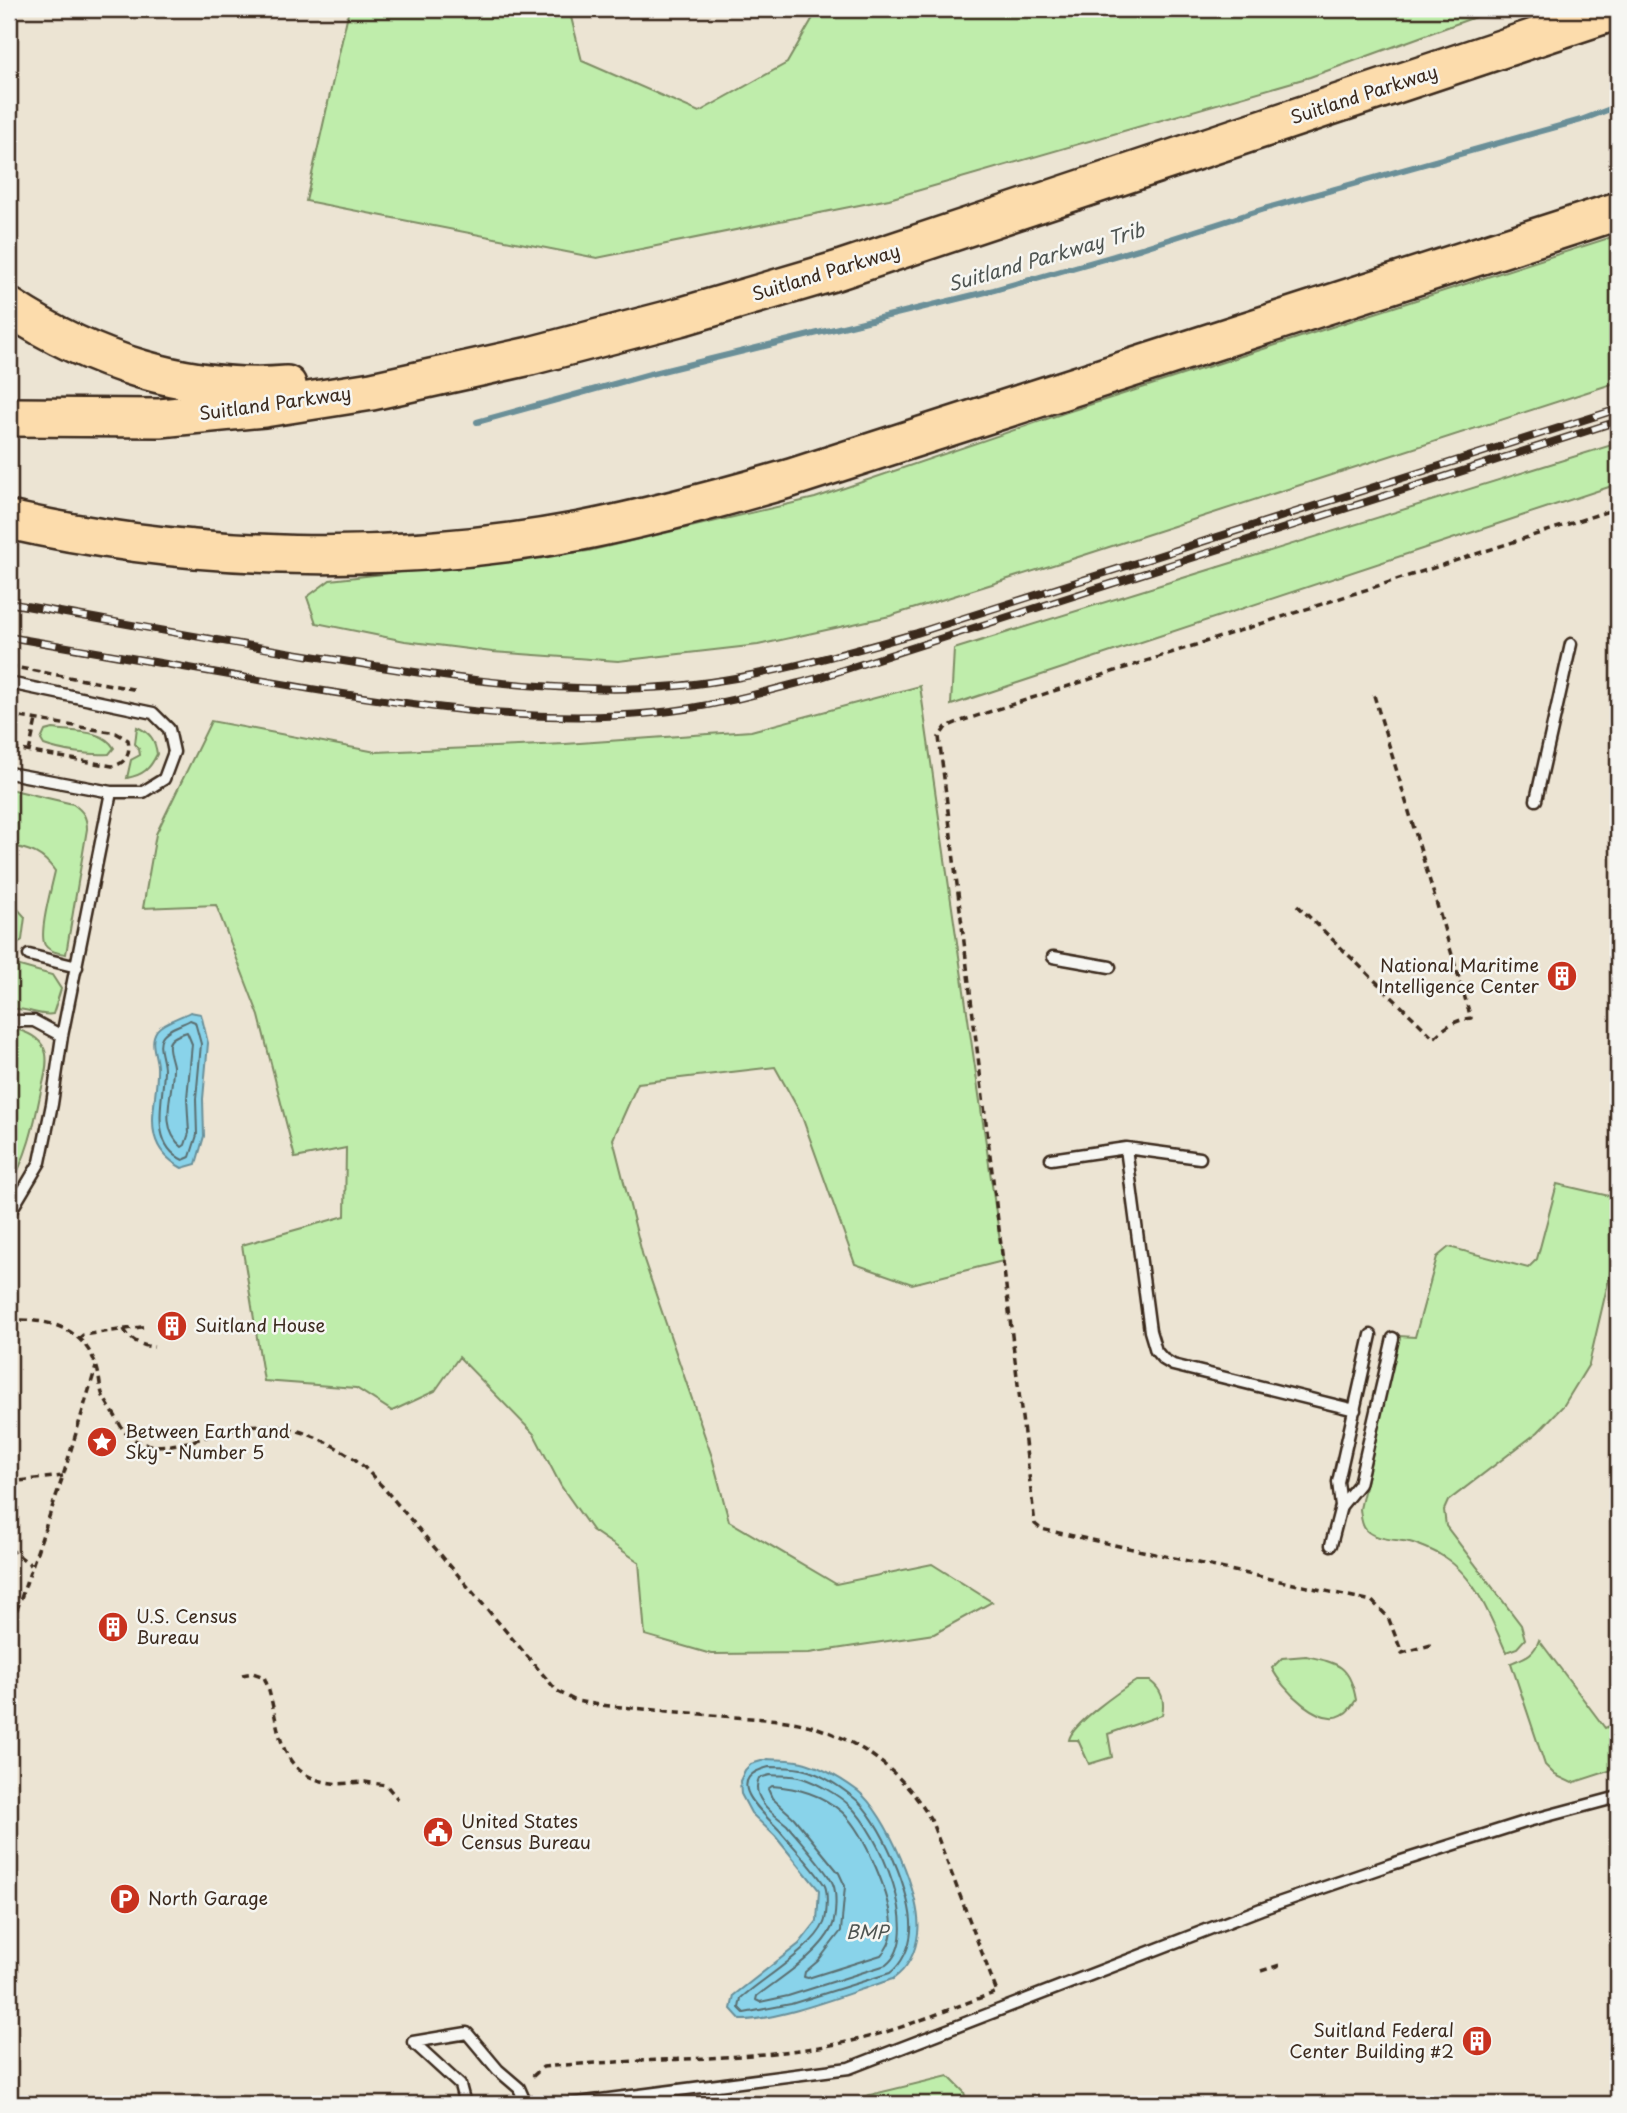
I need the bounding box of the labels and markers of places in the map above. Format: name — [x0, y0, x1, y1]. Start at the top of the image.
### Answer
place label: National Maritime Intelligence Center — [1378, 951, 1540, 999]
building icon: National Maritime Intelligence Center — [1545, 959, 1579, 993]
building icon: Suitland House — [155, 1309, 189, 1343]
place label: Suitland House — [195, 1311, 326, 1338]
place label: Between Earth and Sky - Number 5 — [125, 1417, 290, 1465]
place icon: Between Earth and Sky - Number 5 — [85, 1425, 119, 1459]
place label: U.S. Census Bureau — [136, 1602, 237, 1650]
building icon: U.S. Census Bureau — [96, 1610, 130, 1644]
place label: United States Census Bureau — [461, 1807, 591, 1855]
public building icon: United States Census Bureau — [421, 1815, 455, 1849]
parking icon: North Garage — [108, 1882, 142, 1916]
place label: North Garage — [148, 1884, 268, 1911]
place label: Suitland Federal Center Building #2 — [1289, 2016, 1454, 2064]
building icon: Suitland Federal Center Building #2 — [1460, 2024, 1494, 2058]

